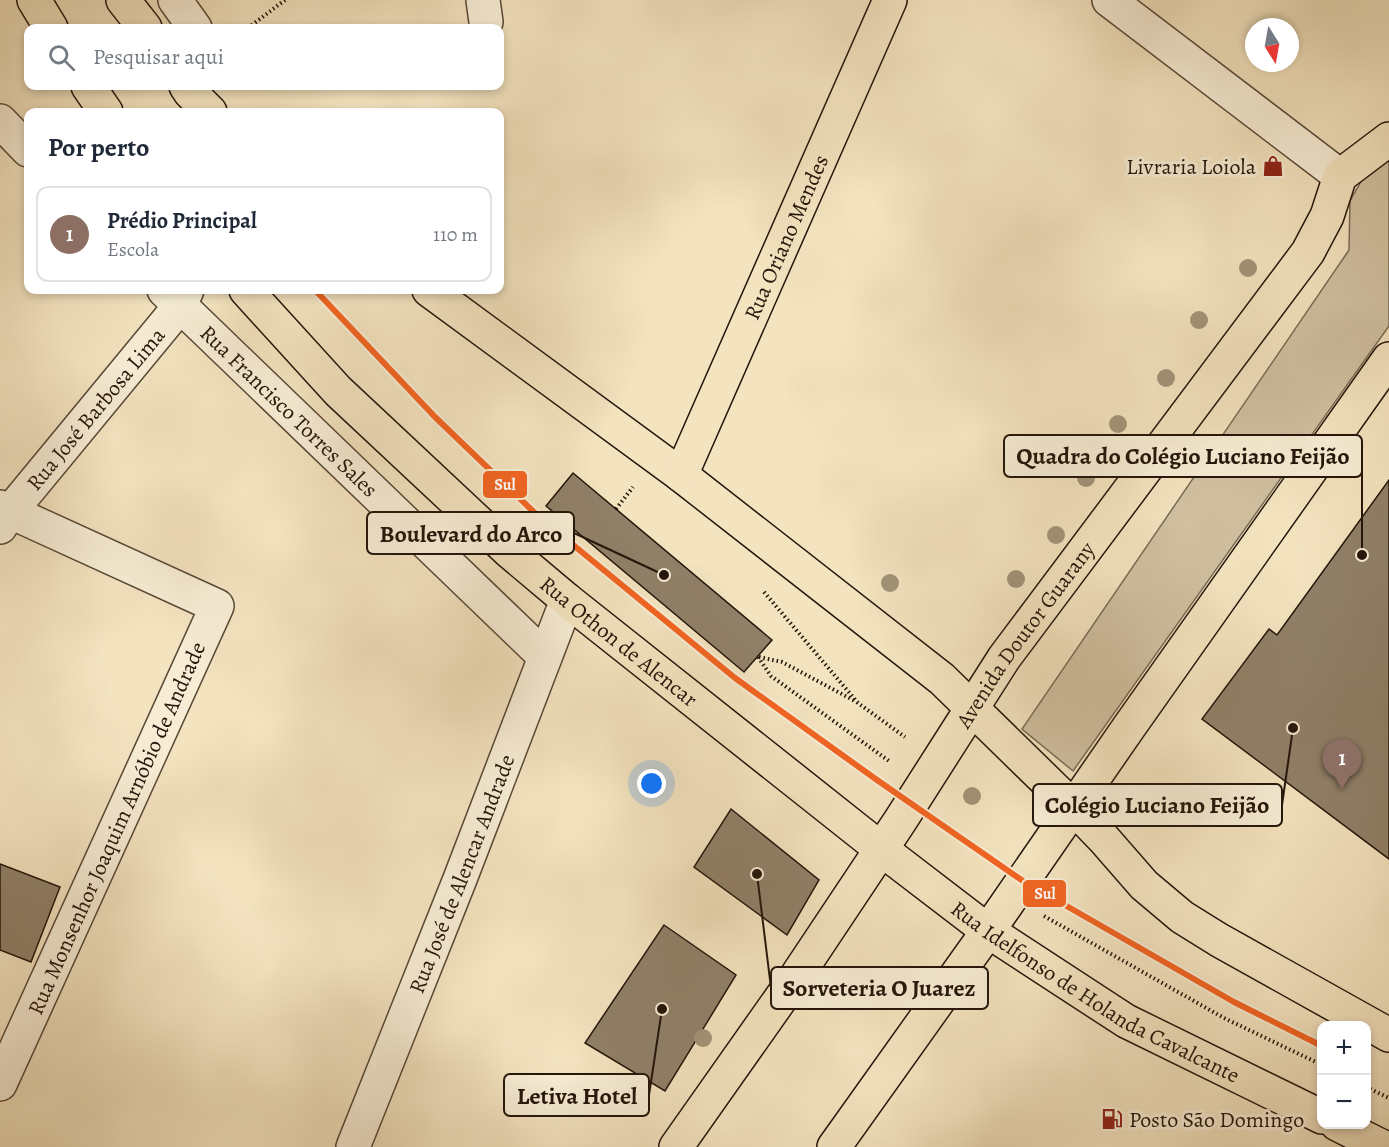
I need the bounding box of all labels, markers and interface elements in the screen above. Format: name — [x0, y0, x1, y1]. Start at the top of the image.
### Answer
north arrow — [1245, 18, 1299, 72]
search box — [24, 24, 504, 90]
icon: search — [45, 41, 78, 74]
text: Pesquisar aqui — [93, 42, 224, 72]
text: Por perto — [48, 130, 149, 165]
street label: Rua Oriano Mendes — [737, 150, 836, 325]
place label: Livraria Loiola — [1126, 152, 1257, 182]
shop icon: Livraria Loiola — [1261, 154, 1285, 178]
text: Prédio Principal — [107, 206, 257, 236]
text: 1 — [66, 221, 73, 248]
text: 110 m — [433, 221, 478, 248]
text: Escola — [107, 236, 159, 263]
street label: Rua Francisco Torres Sales — [193, 319, 384, 504]
street label: Rua José Barbosa Lima — [20, 321, 173, 497]
callout: Quadra do Colégio Luciano Feijão — [1004, 435, 1362, 477]
text: Quadra do Colégio Luciano Feijão — [1016, 440, 1350, 472]
line badge: Sul — [482, 470, 528, 499]
text: Sul — [494, 474, 517, 496]
callout: Boulevard do Arco — [367, 512, 574, 554]
text: Boulevard do Arco — [380, 518, 562, 550]
street label: Avenida Doutor Guarany — [949, 536, 1102, 735]
street label: Rua Othon de Alencar — [533, 569, 704, 714]
street label: Rua Monsenhor Joaquim Arnóbio de Andrade — [21, 637, 213, 1020]
pin: 1 — [1322, 740, 1362, 789]
street label: Rua José de Alencar Andrade — [402, 750, 522, 998]
your location — [637, 769, 666, 798]
callout: Colégio Luciano Feijão — [1033, 784, 1282, 826]
text: Colégio Luciano Feijão — [1045, 789, 1269, 821]
line badge: Sul — [1022, 879, 1067, 908]
text: Sul — [1034, 883, 1057, 905]
street label: Rua Idelfonso de Holanda Cavalcante — [944, 894, 1245, 1090]
callout: Sorveteria O Juarez — [771, 967, 988, 1009]
text: Sorveteria O Juarez — [782, 972, 976, 1004]
map controls — [1317, 1021, 1371, 1129]
button: + — [1317, 1021, 1371, 1075]
callout: Letiva Hotel — [504, 1074, 649, 1116]
button: − — [1317, 1075, 1371, 1129]
text: Letiva Hotel — [517, 1080, 638, 1112]
place label: Posto São Domingo — [1129, 1105, 1304, 1135]
fuel station icon: Posto São Domingo — [1100, 1107, 1124, 1131]

